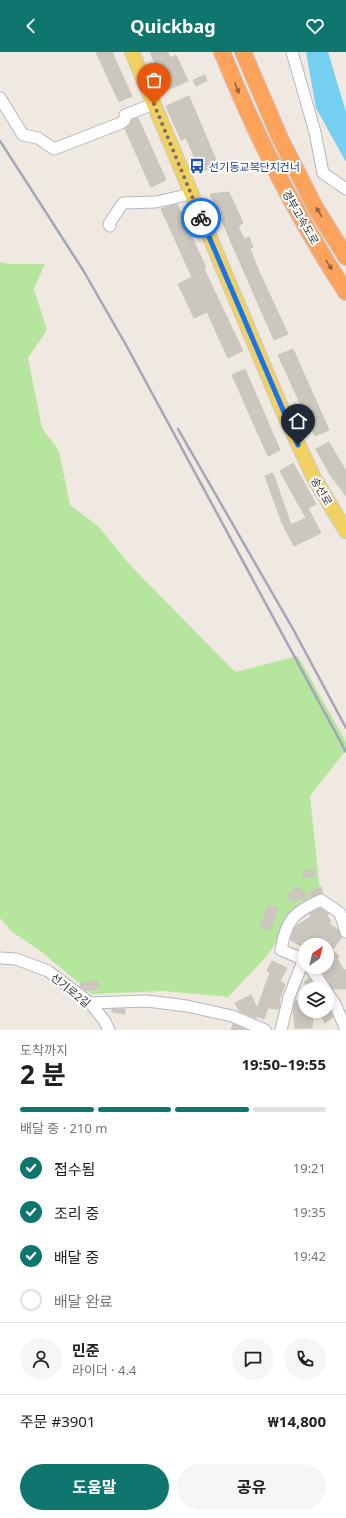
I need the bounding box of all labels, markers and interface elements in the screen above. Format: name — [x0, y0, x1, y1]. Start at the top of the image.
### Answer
text: Quickbag — [130, 14, 216, 38]
icon: back — [20, 15, 42, 37]
icon: heart — [304, 15, 326, 37]
pin — [137, 63, 171, 104]
icon: bag — [143, 69, 165, 91]
one-way arrow — [234, 83, 240, 95]
bus stop icon: 선기동교복단지건너 — [188, 157, 206, 175]
place label: 선기동교복단지건너 — [209, 159, 300, 174]
street label: 경부고속도로 — [279, 187, 323, 247]
courier — [181, 198, 221, 238]
one-way arrow — [315, 206, 322, 218]
icon: bike — [190, 207, 212, 229]
one-way arrow — [325, 260, 333, 271]
pin — [281, 404, 315, 445]
icon: home — [287, 410, 309, 432]
street label: 송선로 — [308, 474, 336, 508]
north arrow — [298, 938, 334, 974]
map controls — [298, 938, 334, 1018]
street label: 선기로2길 — [48, 969, 94, 1011]
button: layers — [298, 982, 334, 1018]
text: 도착까지 — [20, 1041, 68, 1059]
text: 19:50–19:55 — [241, 1054, 326, 1074]
text: 2 분 — [20, 1056, 66, 1092]
text: 배달 중 · 210 m — [20, 1119, 107, 1137]
icon: check — [20, 1157, 42, 1179]
text: 접수됨 — [54, 1159, 95, 1179]
text: 19:21 — [293, 1159, 326, 1177]
icon: check — [20, 1201, 42, 1223]
text: 조리 중 — [54, 1203, 99, 1223]
text: 19:35 — [293, 1203, 326, 1221]
icon: check — [20, 1245, 42, 1267]
text: 배달 중 — [54, 1247, 99, 1267]
text: 19:42 — [293, 1247, 326, 1265]
text: 배달 완료 — [54, 1291, 113, 1311]
button: person — [20, 1338, 62, 1380]
button: chat — [232, 1338, 274, 1380]
button: phone — [284, 1338, 326, 1380]
text: 민준 — [72, 1340, 100, 1360]
text: 라이더 · 4.4 — [72, 1361, 136, 1379]
text: 주문 #3901 — [20, 1411, 96, 1431]
text: ₩14,800 — [268, 1411, 326, 1431]
button: 도움말 — [20, 1464, 169, 1510]
button: 공유 — [177, 1464, 326, 1510]

